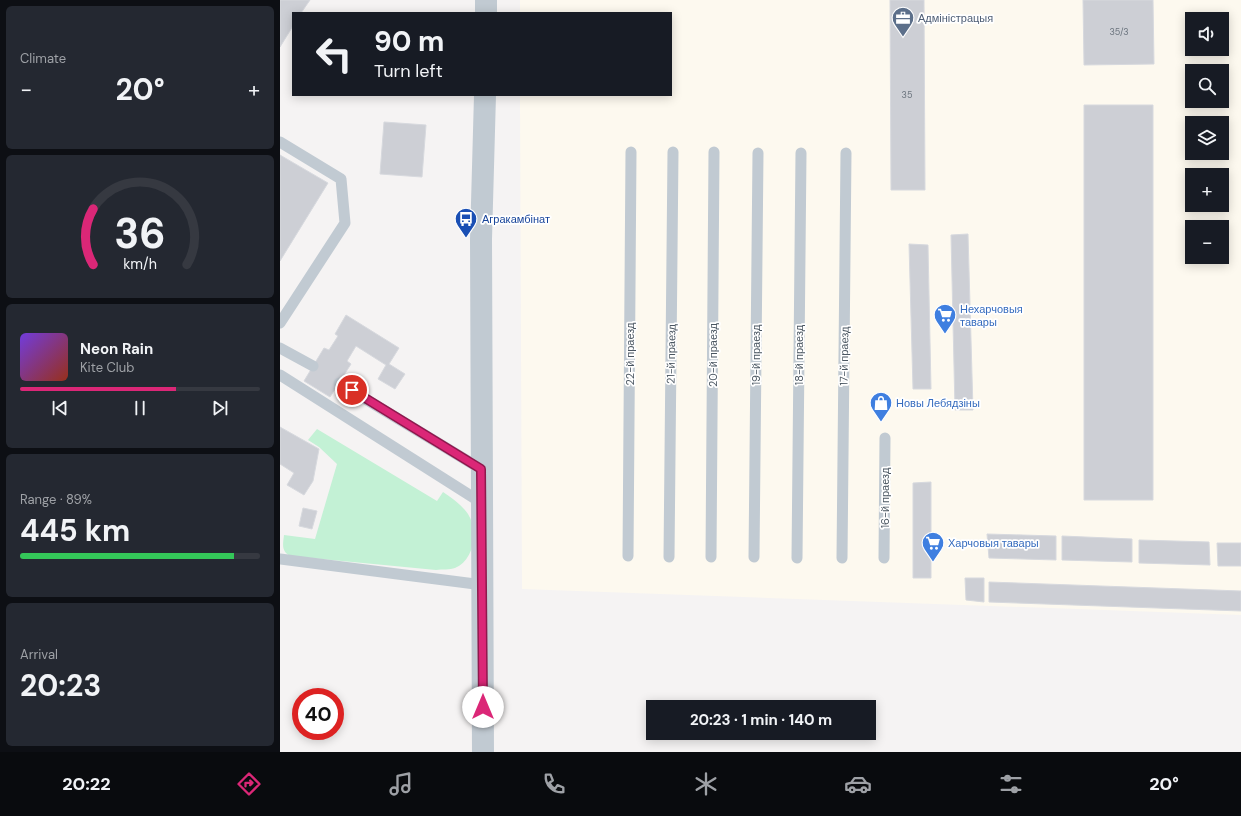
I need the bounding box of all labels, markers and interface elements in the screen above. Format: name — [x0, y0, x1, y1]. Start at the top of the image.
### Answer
office icon: Адміністрацыя — [890, 5, 916, 38]
place label: Адміністрацыя — [918, 11, 993, 25]
map controls — [1185, 12, 1229, 264]
button: sound — [1185, 12, 1229, 56]
text: 90 m — [374, 23, 444, 60]
house number: 35/3 — [1109, 26, 1129, 38]
icon: left — [308, 28, 360, 80]
text: Climate — [20, 50, 66, 67]
text: Turn left — [374, 59, 443, 83]
button: search — [1185, 64, 1229, 108]
text: 20° — [115, 70, 165, 109]
text: − — [20, 75, 32, 104]
text: + — [248, 75, 260, 104]
house number: 35 — [902, 89, 912, 101]
button: layers — [1185, 116, 1229, 160]
button: + — [1185, 168, 1229, 212]
bus stop icon: Агракамбінат — [453, 206, 479, 239]
text: 36 — [114, 207, 166, 261]
place label: Агракамбінат — [482, 212, 550, 226]
button: − — [1185, 220, 1229, 264]
text: km/h — [123, 254, 157, 272]
supermarket icon: Нехарчовыя тавары — [932, 302, 958, 335]
place label: Нехарчовыя тавары — [960, 302, 1023, 329]
street label: 22-й праезд — [623, 322, 637, 385]
street label: 20-й праезд — [706, 322, 720, 387]
street label: 21-й праезд — [663, 323, 679, 384]
street label: 19-й праезд — [749, 324, 763, 385]
street label: 18-й праезд — [792, 324, 806, 385]
street label: 17-й праезд — [836, 326, 852, 386]
text: Neon Rain — [80, 339, 153, 359]
text: Kite Club — [80, 359, 134, 376]
pin — [335, 373, 369, 407]
icon: arrive — [341, 379, 363, 401]
shop icon: Новы Лебядзіны — [868, 390, 894, 423]
place label: Новы Лебядзіны — [896, 396, 980, 410]
icon: previous — [49, 397, 71, 419]
icon: pause — [129, 397, 151, 419]
icon: next — [209, 397, 231, 419]
street label: 16-й праезд — [878, 467, 892, 528]
text: Range · 89% — [20, 491, 92, 508]
text: 445 km — [20, 511, 130, 550]
supermarket icon: Харчовыя тавары — [920, 530, 946, 563]
place label: Харчовыя тавары — [948, 536, 1039, 550]
text: Arrival — [20, 646, 58, 663]
text: 20:23 — [20, 666, 101, 705]
position arrow — [462, 686, 504, 728]
speed limit sign: 40 — [292, 688, 344, 740]
text: 20:23 · 1 min · 140 m — [690, 710, 832, 730]
icon: directions — [235, 770, 263, 798]
icon: music — [387, 770, 415, 798]
icon: phone — [540, 770, 568, 798]
icon: climate — [692, 770, 720, 798]
icon: car — [844, 770, 872, 798]
icon: filters — [997, 770, 1025, 798]
text: 20:22 — [62, 772, 111, 796]
text: 20° — [1149, 772, 1179, 796]

